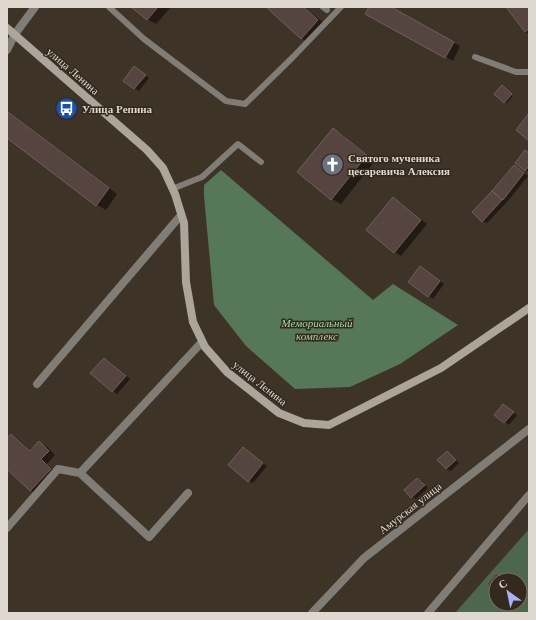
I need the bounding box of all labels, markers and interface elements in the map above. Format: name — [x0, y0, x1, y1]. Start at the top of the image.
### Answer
street label: улица Ленина — [44, 44, 102, 98]
bus stop icon: Улица Репина — [53, 96, 79, 122]
place label: Улица Репина — [82, 102, 153, 116]
church icon: Святого мученика цесаревича Алексия — [319, 151, 345, 177]
place label: Святого мученика цесаревича Алексия — [348, 151, 450, 178]
park label: Мемориальный комплекс — [281, 316, 353, 343]
street label: улица Ленина — [230, 357, 290, 409]
street label: Амурская улица — [376, 479, 444, 537]
north arrow — [488, 572, 528, 612]
text: С — [495, 576, 510, 592]

